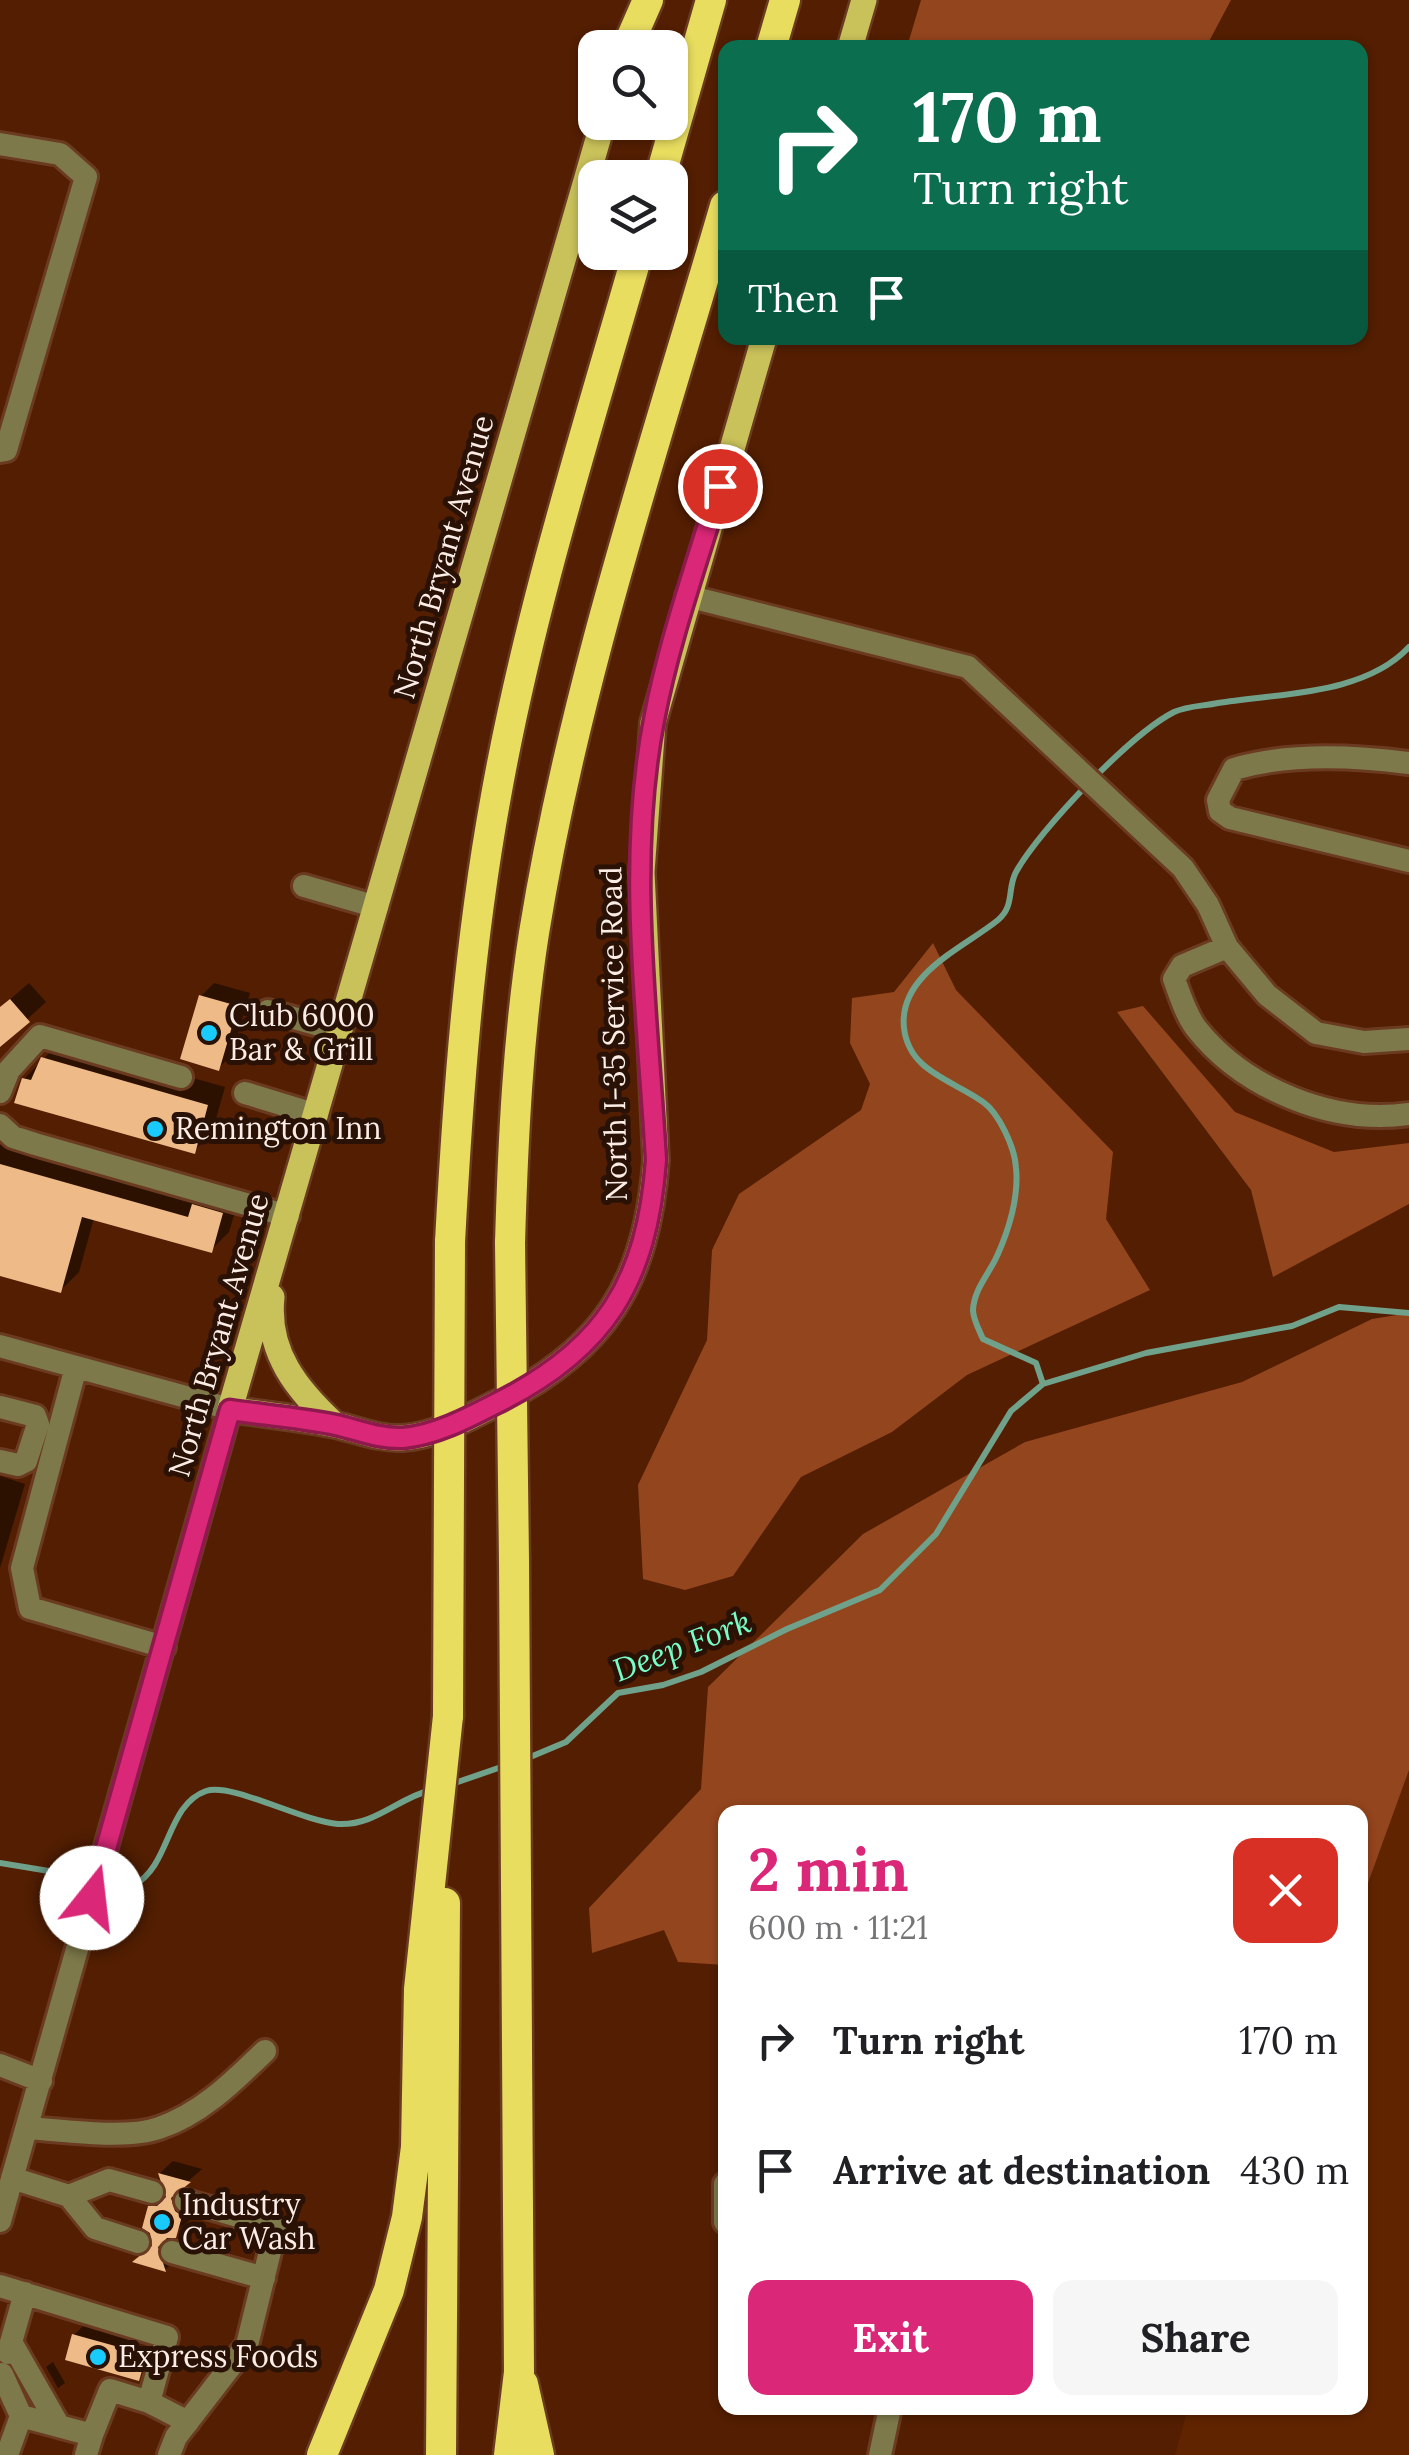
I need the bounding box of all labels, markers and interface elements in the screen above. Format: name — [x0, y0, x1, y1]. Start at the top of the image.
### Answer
map controls — [578, 30, 688, 270]
button: search — [578, 30, 688, 140]
text: 170 m — [913, 72, 1102, 161]
icon: right — [748, 80, 878, 210]
text: Turn right — [913, 159, 1129, 216]
button: layers — [578, 160, 688, 270]
icon: arrive — [859, 270, 914, 325]
text: Then — [748, 274, 839, 322]
street label: North Bryant Avenue — [384, 411, 503, 703]
pin — [678, 444, 763, 529]
icon: arrive — [693, 459, 748, 514]
street label: North I-35 Service Road — [591, 866, 635, 1202]
place label: Club 6000 Bar & Grill — [229, 996, 375, 1068]
marker: Club 6000 Bar & Grill — [198, 1022, 220, 1044]
place label: Remington Inn — [175, 1109, 381, 1148]
marker: Remington Inn — [144, 1118, 166, 1140]
street label: North Bryant Avenue — [159, 1189, 278, 1481]
water label: Deep Fork — [607, 1600, 757, 1691]
text: 2 min — [748, 1831, 909, 1907]
button: close — [1233, 1838, 1338, 1943]
position arrow — [40, 1846, 144, 1950]
text: 600 m · 11:21 — [748, 1907, 928, 1948]
icon: right — [748, 2013, 803, 2068]
text: Turn right — [833, 2016, 1024, 2064]
text: 170 m — [1239, 2016, 1338, 2064]
icon: arrive — [748, 2143, 803, 2198]
text: Arrive at destination — [833, 2146, 1210, 2194]
text: 430 m — [1240, 2146, 1350, 2194]
place label: Industry Car Wash — [182, 2185, 315, 2257]
marker: Industry Car Wash — [151, 2211, 173, 2233]
button: Exit — [748, 2280, 1033, 2395]
button: Share — [1053, 2280, 1338, 2395]
place label: Express Foods — [118, 2337, 318, 2375]
marker: Express Foods — [87, 2346, 109, 2368]

